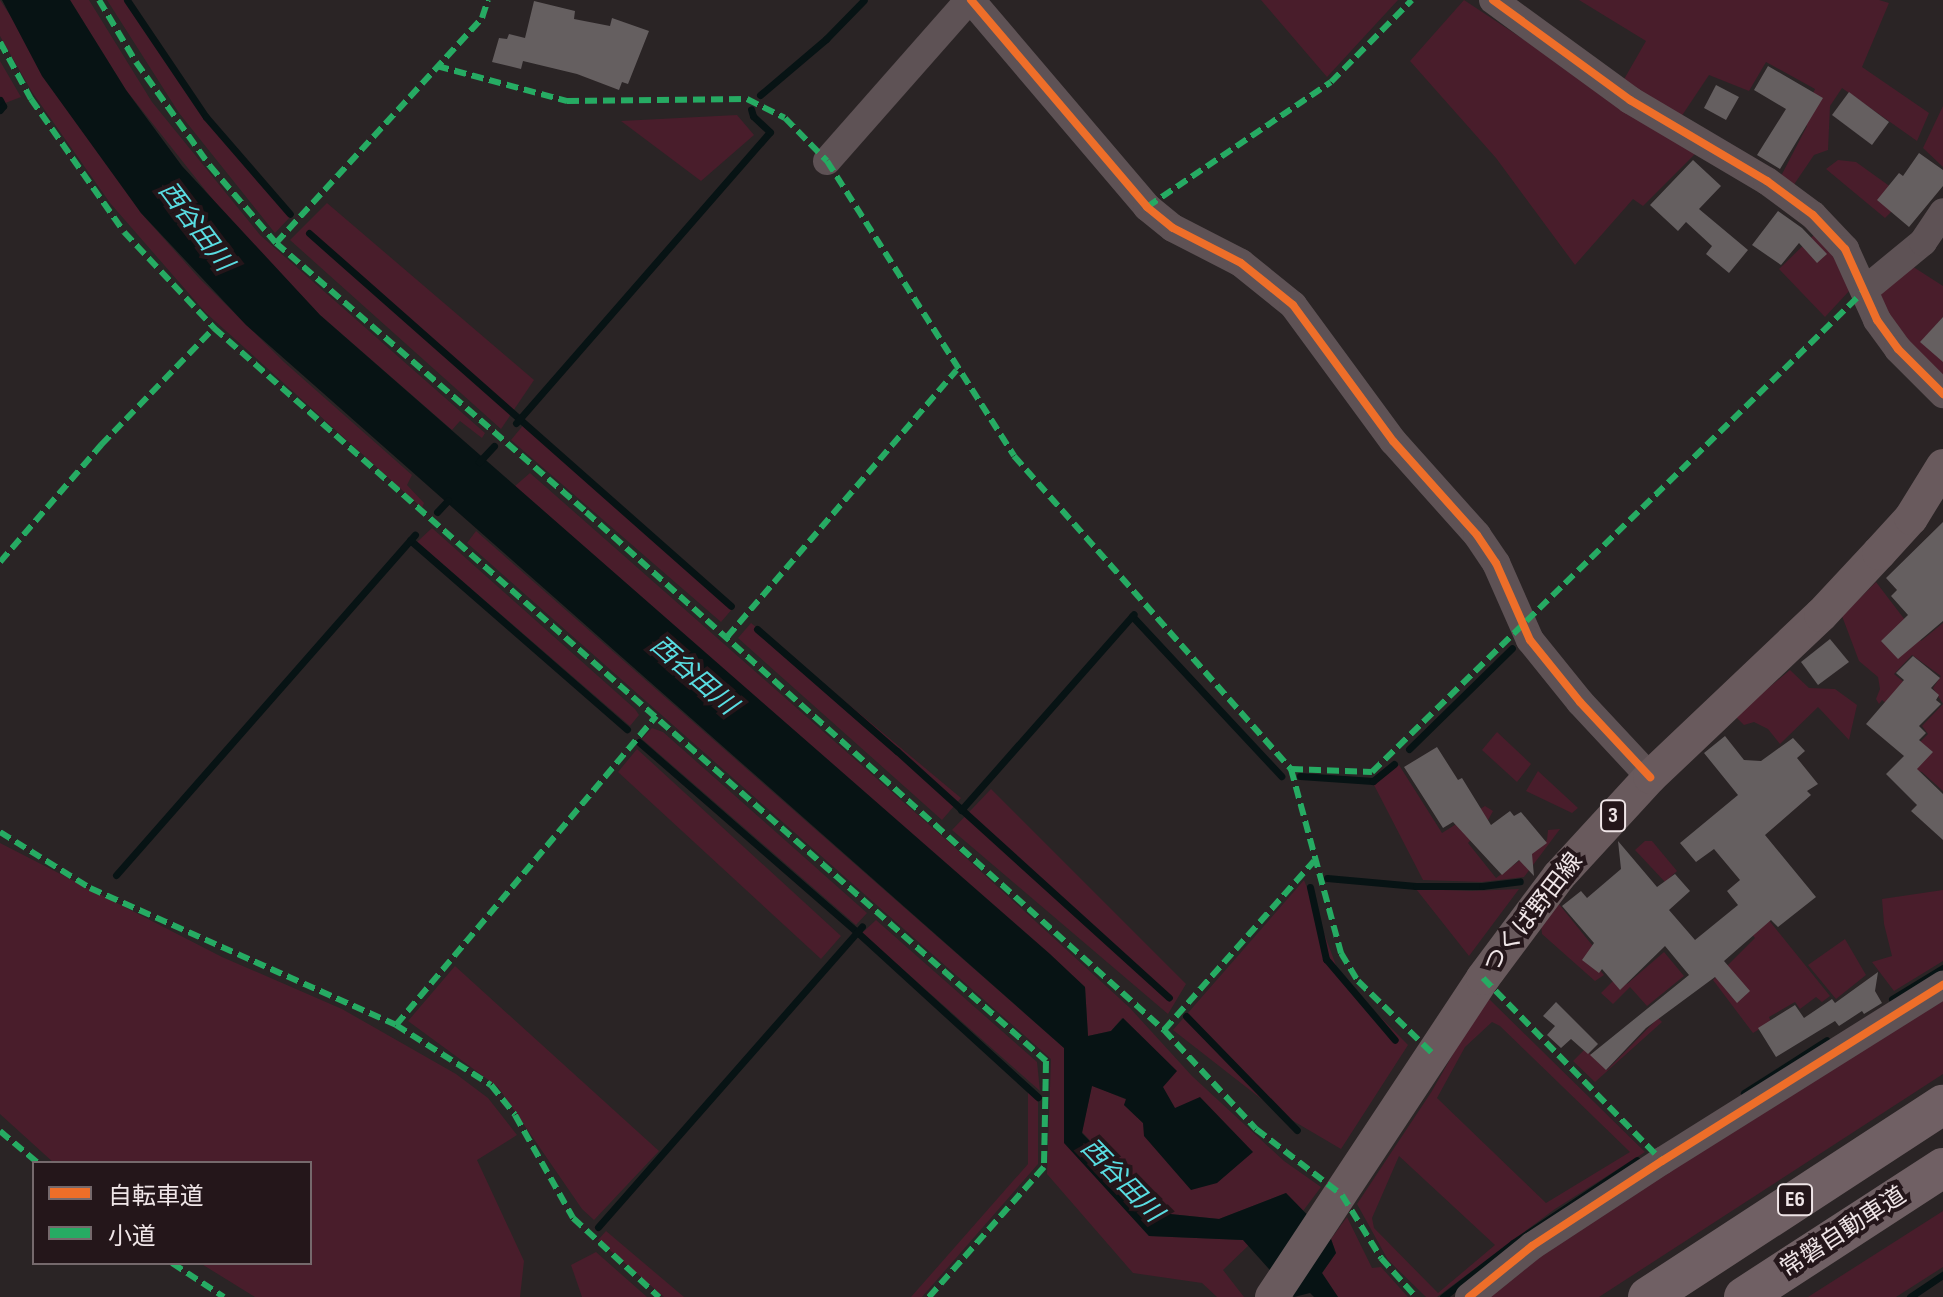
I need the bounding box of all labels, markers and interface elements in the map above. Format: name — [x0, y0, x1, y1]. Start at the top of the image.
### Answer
water label: 西谷田川 — [151, 176, 239, 278]
water label: 西谷田川 — [644, 630, 742, 722]
road number: 3 — [1599, 798, 1627, 834]
street label: つくば野田線 — [1477, 847, 1589, 979]
water label: 西谷田川 — [1074, 1133, 1168, 1229]
legend — [32, 1161, 312, 1265]
street label: 常磐自動車道 — [1775, 1181, 1911, 1283]
text: 自転車道 — [108, 1182, 204, 1211]
road number: E6 — [1777, 1182, 1813, 1218]
text: 小道 — [108, 1222, 156, 1251]

